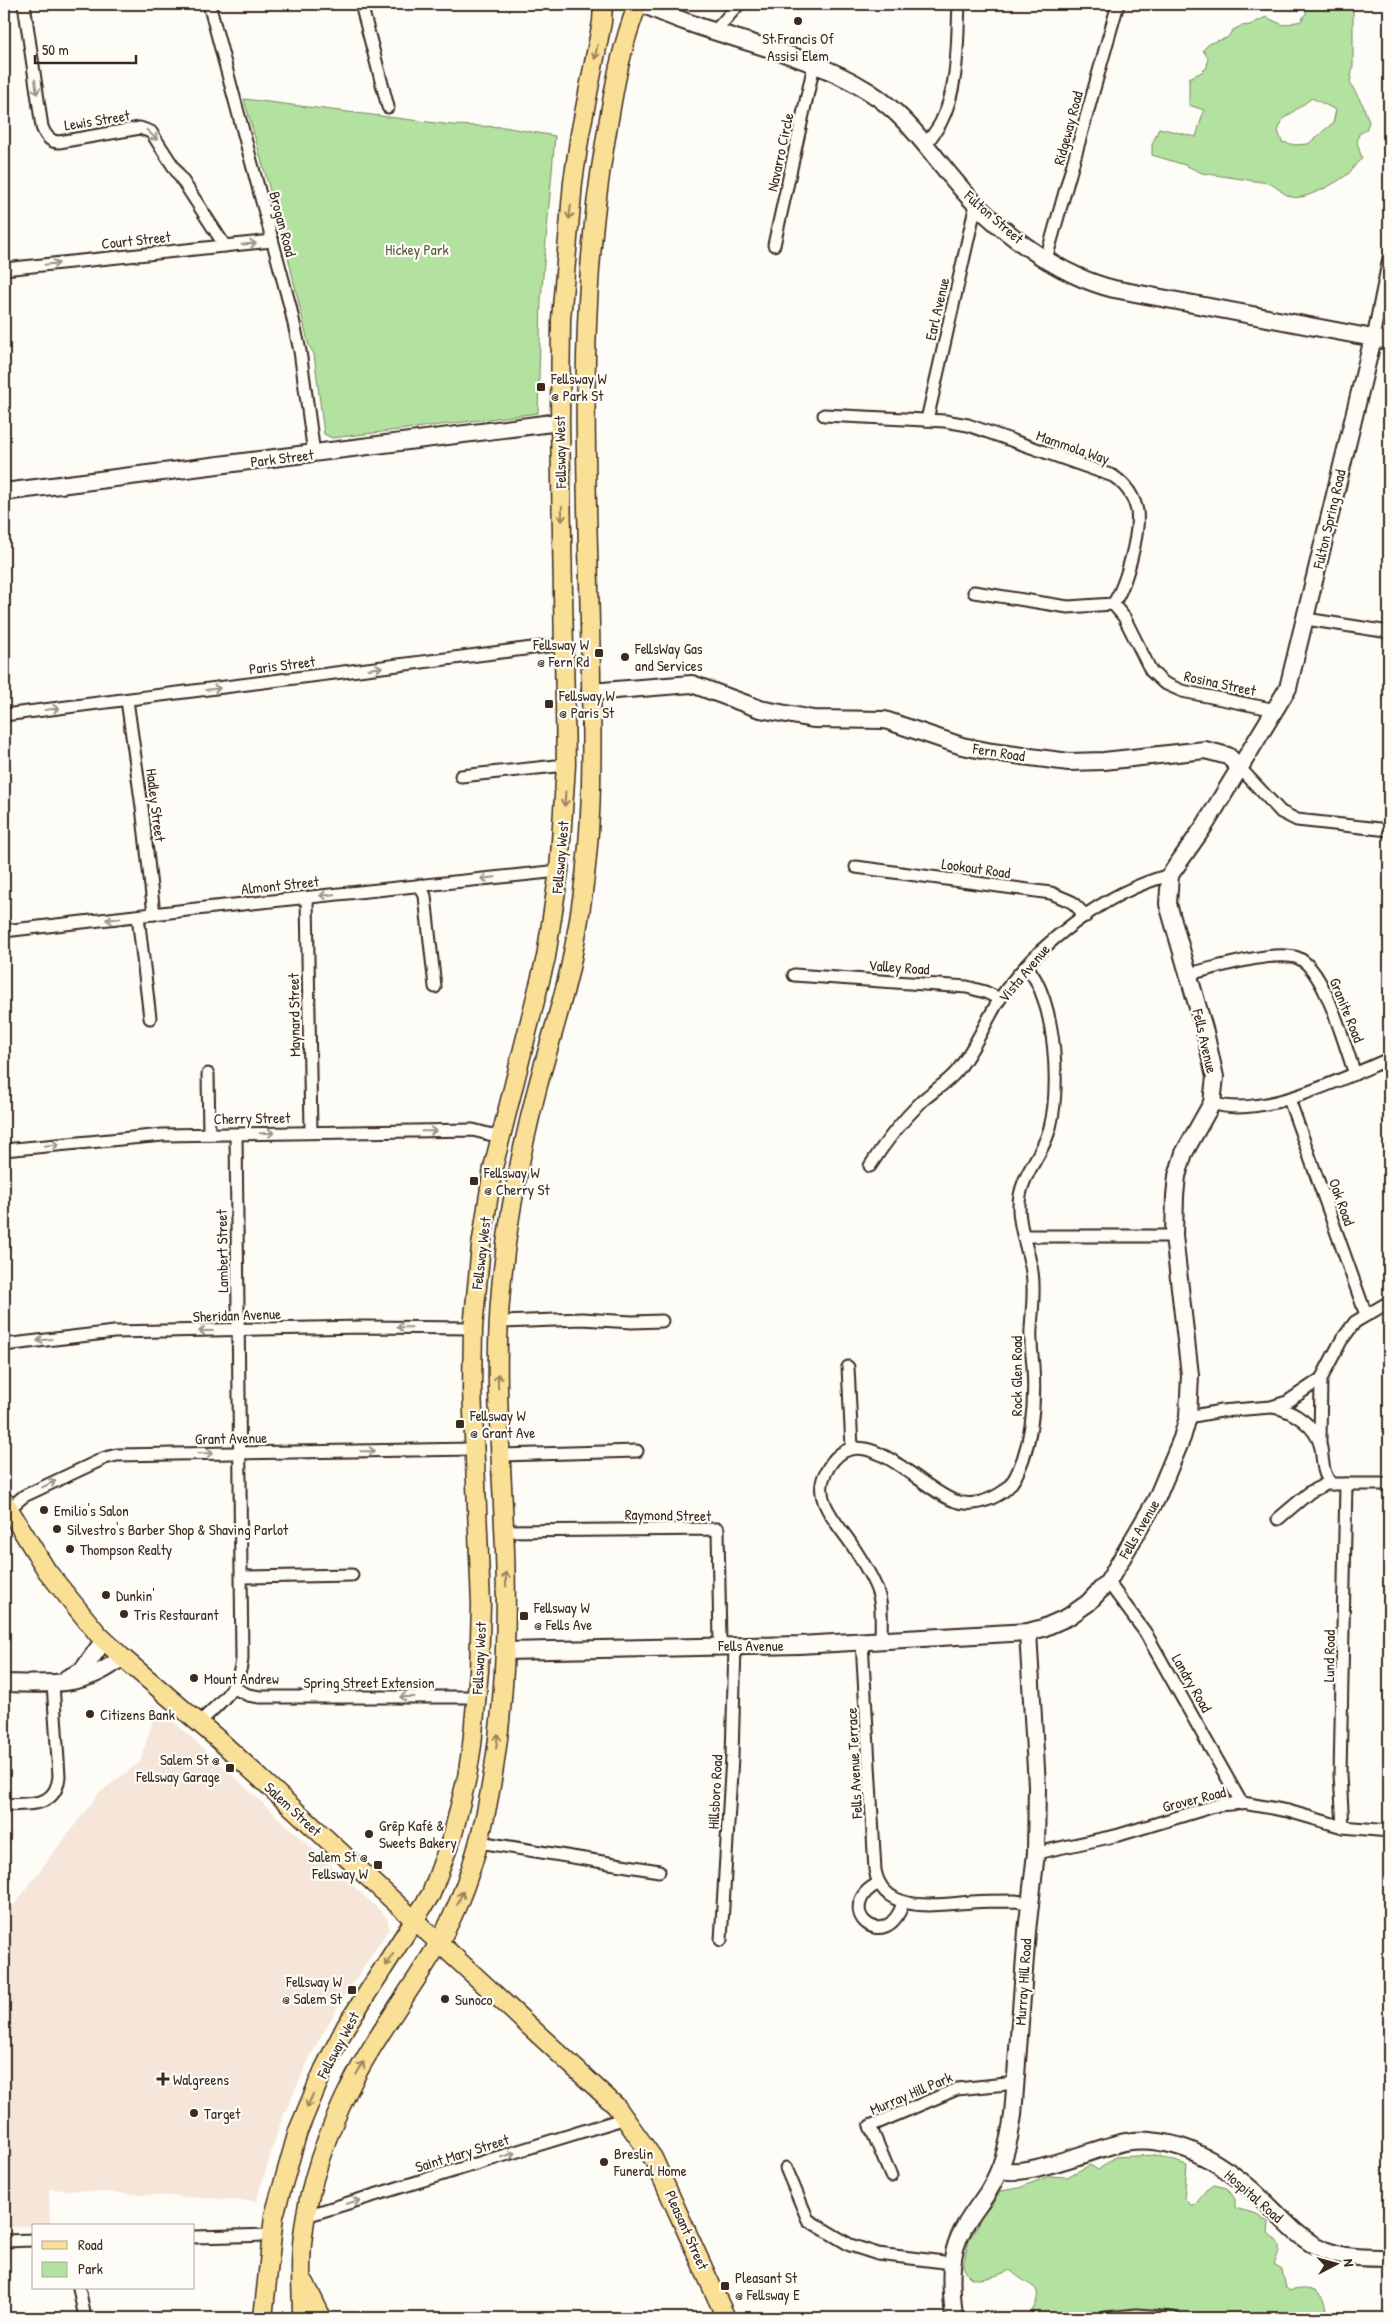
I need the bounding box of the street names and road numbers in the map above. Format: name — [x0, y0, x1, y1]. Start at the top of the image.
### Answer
street label: Ridgeway Road — [1048, 88, 1088, 167]
street label: Lewis Street — [63, 104, 132, 136]
street label: Navarro Circle — [761, 111, 799, 193]
street label: Fulton Street — [959, 185, 1029, 249]
street label: Brogan Road — [264, 189, 302, 259]
street label: Court Street — [100, 226, 173, 254]
street label: Earl Avenue — [920, 276, 954, 342]
street label: Fellsway West — [549, 415, 571, 489]
street label: Mammola Way — [1034, 425, 1112, 469]
street label: Park Street — [249, 444, 316, 472]
street label: Fulton Spring Road — [1307, 467, 1351, 572]
street label: Paris Street — [248, 650, 317, 679]
street label: Rosina Street — [1182, 665, 1259, 701]
street label: Fern Road — [971, 737, 1027, 766]
street label: Hadley Street — [141, 767, 171, 844]
street label: Fellsway West — [546, 819, 574, 895]
street label: Lookout Road — [940, 853, 1012, 883]
street label: Almont Street — [240, 870, 321, 900]
street label: Vista Avenue — [993, 939, 1055, 1007]
street label: Valley Road — [868, 954, 930, 980]
street label: Maynard Street — [283, 972, 305, 1057]
street label: Granite Road — [1324, 974, 1370, 1046]
street label: Fells Avenue — [1187, 1006, 1223, 1075]
street label: Cherry Street — [213, 1107, 291, 1129]
street label: Oak Road — [1324, 1176, 1360, 1229]
street label: Lambert Street — [211, 1208, 233, 1293]
street label: Fellsway West — [466, 1215, 496, 1291]
street label: Sheridan Avenue — [193, 1303, 282, 1327]
street label: Rock Glen Road — [1006, 1336, 1027, 1416]
street label: Grant Avenue — [195, 1427, 267, 1449]
street label: Fells Avenue — [1113, 1495, 1164, 1563]
street label: Raymond Street — [625, 1504, 712, 1526]
street label: Fellsway West — [467, 1620, 491, 1696]
street label: Lund Road — [1318, 1630, 1340, 1682]
street label: Fells Avenue — [717, 1635, 784, 1656]
street label: Landry Road — [1167, 1650, 1217, 1716]
street label: Spring Street Extension — [304, 1672, 435, 1693]
street label: Fells Avenue Terrace — [841, 1707, 867, 1820]
street label: Hillsboro Road — [703, 1754, 727, 1830]
street label: Salem Street — [260, 1777, 327, 1842]
street label: Grover Road — [1160, 1781, 1228, 1817]
street label: Murray Hill Road — [1009, 1938, 1037, 2026]
street label: Fellsway West — [311, 2007, 365, 2083]
street label: Murray Hill Park — [867, 2066, 955, 2120]
street label: Saint Mary Street — [413, 2129, 512, 2177]
street label: Hospital Road — [1220, 2165, 1288, 2228]
street label: Pleasant Street — [660, 2187, 714, 2274]

